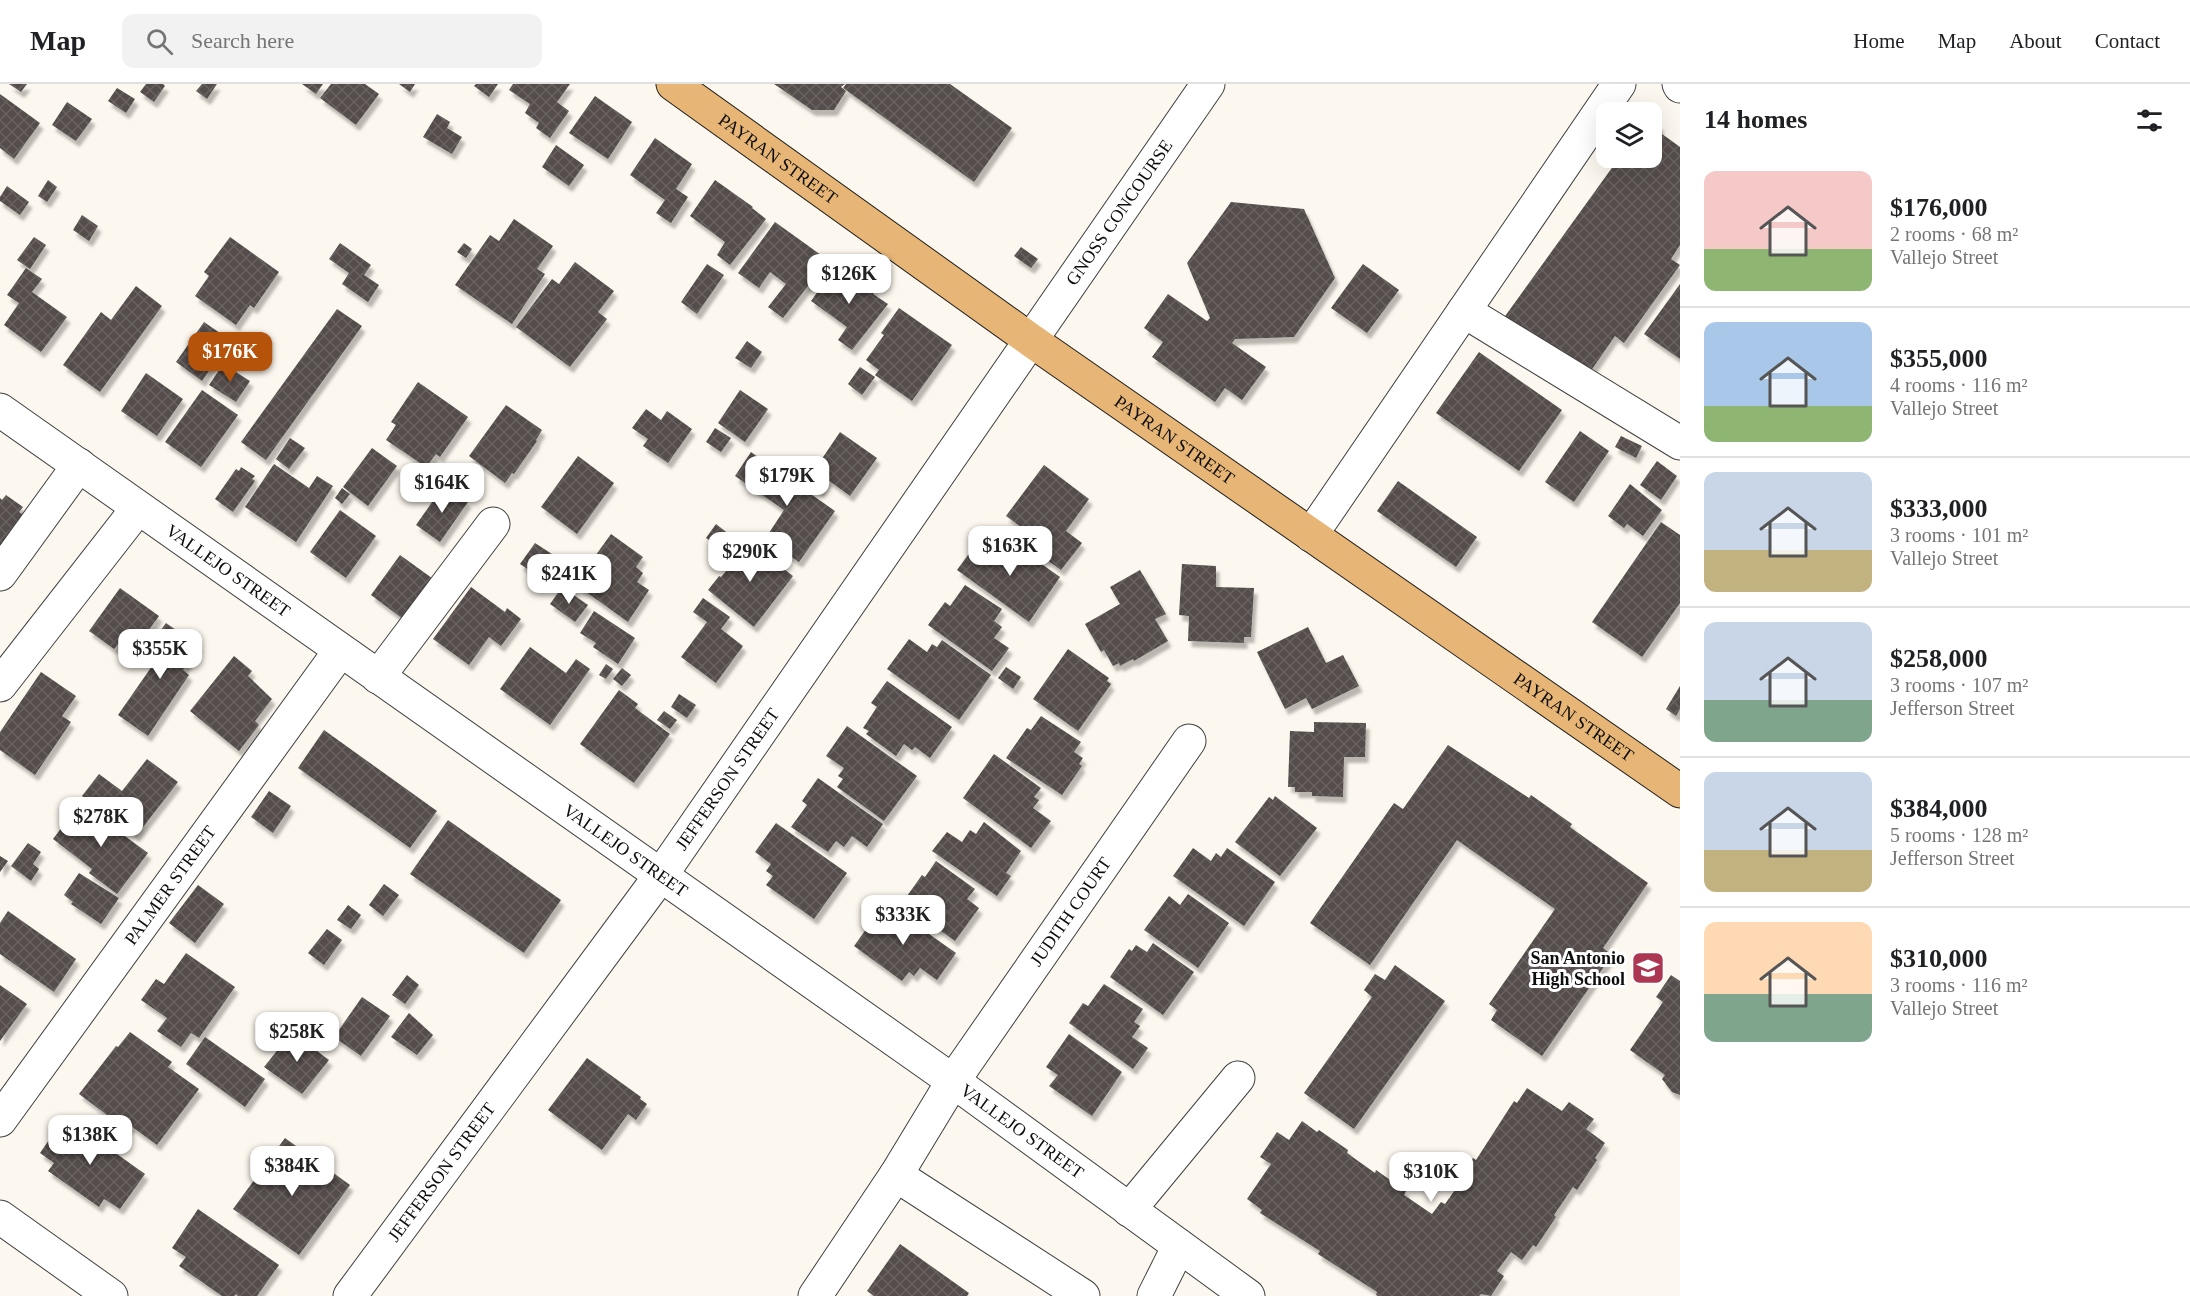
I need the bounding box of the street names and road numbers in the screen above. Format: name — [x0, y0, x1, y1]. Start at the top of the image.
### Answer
street label: PAYRAN STREET — [715, 110, 841, 208]
street label: GNOSS CONCOURSE — [1062, 136, 1177, 289]
street label: PAYRAN STREET — [1111, 391, 1238, 488]
street label: VALLEJO STREET — [162, 520, 294, 621]
street label: PAYRAN STREET — [1510, 669, 1637, 766]
street label: JEFFERSON STREET — [671, 704, 783, 854]
street label: VALLEJO STREET — [560, 800, 691, 901]
street label: PALMER STREET — [120, 822, 220, 949]
street label: JUDITH COURT — [1026, 854, 1115, 970]
street label: VALLEJO STREET — [957, 1080, 1087, 1183]
street label: JEFFERSON STREET — [384, 1099, 499, 1245]

